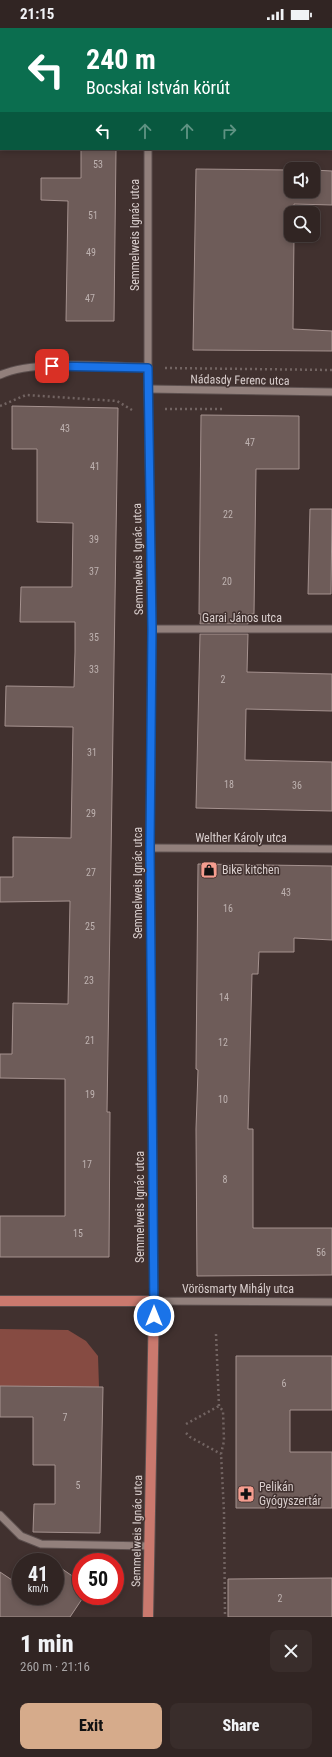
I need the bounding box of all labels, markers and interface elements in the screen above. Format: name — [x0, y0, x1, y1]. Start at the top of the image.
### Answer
text: 21:15 — [20, 5, 54, 23]
text: 240 m — [86, 43, 156, 76]
icon: left — [20, 44, 72, 96]
text: Bocskai István körút — [86, 77, 230, 98]
icon: left — [92, 120, 114, 142]
icon: ahead — [134, 120, 156, 142]
icon: ahead — [176, 120, 198, 142]
icon: right — [218, 120, 240, 142]
house number: 53 — [93, 159, 103, 170]
map controls — [284, 162, 320, 242]
button: sound — [284, 162, 320, 198]
street label: Semmelweis Ignác utca — [128, 179, 142, 291]
button: search — [284, 206, 320, 242]
house number: 51 — [88, 210, 98, 221]
house number: 49 — [86, 247, 96, 258]
house number: 47 — [85, 293, 95, 304]
pin — [35, 349, 69, 383]
icon: arrive — [41, 355, 63, 377]
street label: Nádasdy Ferenc utca — [190, 372, 290, 388]
house number: 43 — [60, 423, 70, 434]
house number: 47 — [245, 437, 255, 448]
house number: 41 — [90, 461, 100, 472]
street label: Semmelweis Ignác utca — [130, 503, 146, 615]
house number: 22 — [223, 509, 233, 520]
house number: 39 — [89, 534, 99, 545]
house number: 37 — [89, 566, 99, 577]
house number: 20 — [222, 576, 232, 587]
street label: Garai János utca — [202, 611, 282, 625]
house number: 35 — [89, 632, 99, 643]
house number: 33 — [89, 664, 99, 675]
house number: 2 — [221, 674, 226, 685]
house number: 31 — [87, 747, 97, 758]
house number: 18 — [224, 779, 234, 790]
house number: 36 — [292, 780, 302, 791]
house number: 29 — [86, 808, 96, 819]
street label: Semmelweis Ignác utca — [131, 827, 145, 939]
street label: Welther Károly utca — [195, 831, 287, 845]
shop icon: Bike kitchen — [199, 860, 219, 880]
place label: Bike kitchen — [222, 863, 280, 877]
house number: 27 — [86, 867, 96, 878]
house number: 43 — [281, 887, 291, 898]
house number: 16 — [223, 903, 233, 914]
house number: 25 — [85, 921, 95, 932]
house number: 23 — [84, 975, 94, 986]
house number: 14 — [219, 992, 229, 1003]
house number: 21 — [85, 1035, 95, 1046]
house number: 12 — [218, 1037, 228, 1048]
house number: 19 — [85, 1089, 95, 1100]
house number: 10 — [218, 1094, 228, 1105]
street label: Semmelweis Ignác utca — [133, 1151, 147, 1263]
house number: 17 — [82, 1159, 92, 1170]
house number: 8 — [223, 1174, 228, 1185]
house number: 15 — [73, 1228, 83, 1239]
house number: 56 — [316, 1247, 326, 1258]
street label: Vörösmarty Mihály utca — [182, 1282, 294, 1296]
position arrow — [133, 1295, 175, 1337]
house number: 6 — [282, 1378, 287, 1389]
house number: 7 — [63, 1412, 68, 1423]
street label: Semmelweis Ignác utca — [129, 1475, 145, 1587]
house number: 5 — [76, 1480, 81, 1491]
place label: Pelikán Gyógyszertár — [259, 1480, 321, 1508]
pharmacy icon: Pelikán Gyógyszertár — [236, 1484, 256, 1504]
speed limit sign: 50 — [72, 1553, 124, 1605]
text: 41 — [28, 1562, 48, 1586]
text: km/h — [28, 1583, 48, 1594]
house number: 2 — [278, 1593, 283, 1604]
text: 1 min — [20, 1630, 74, 1658]
button: close — [270, 1630, 312, 1672]
text: 260 m · 21:16 — [20, 1659, 90, 1674]
button: Exit — [20, 1703, 162, 1749]
button: Share — [170, 1703, 312, 1749]

